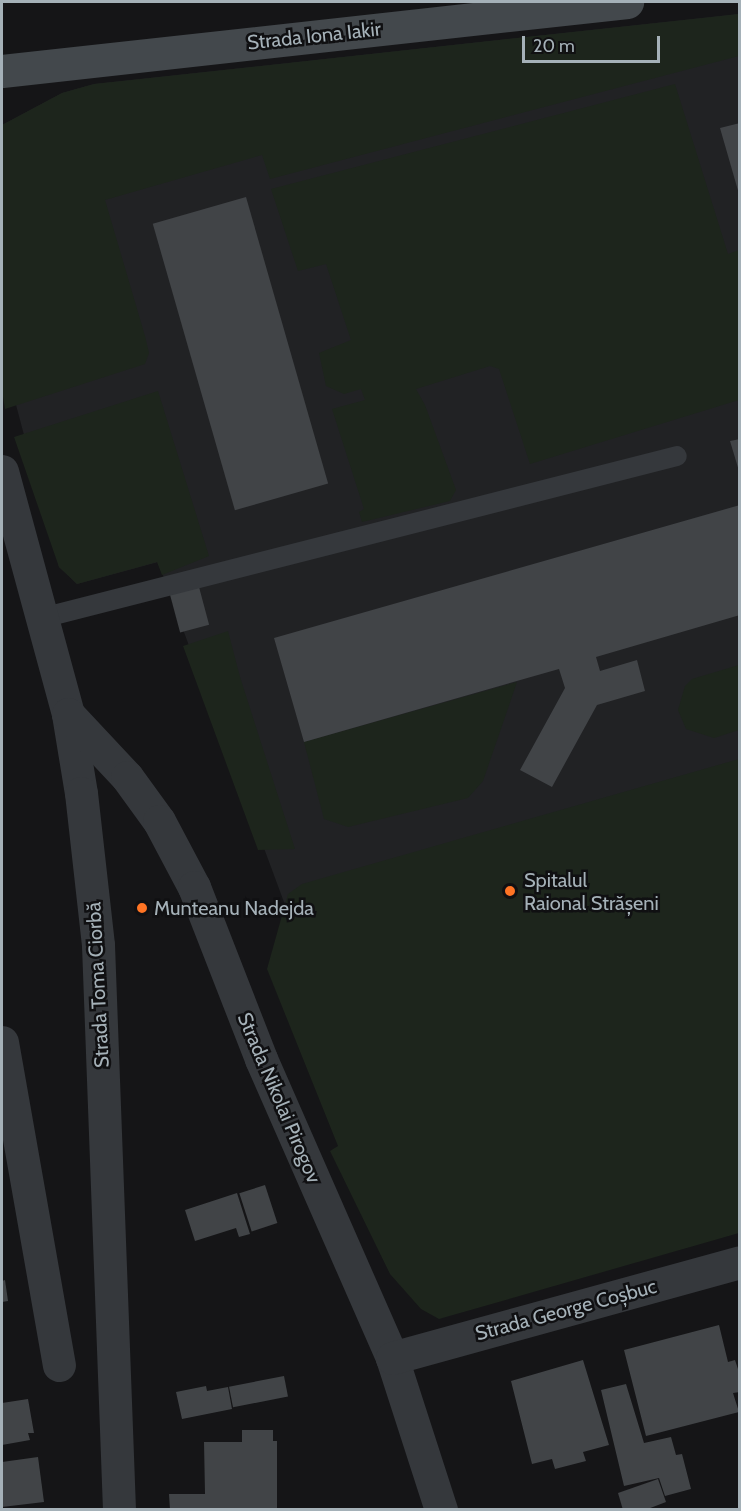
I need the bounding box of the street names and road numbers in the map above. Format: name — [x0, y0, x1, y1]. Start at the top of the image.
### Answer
street label: Strada Iona Iakir — [246, 17, 382, 55]
street label: Strada Toma Ciorbă — [82, 901, 114, 1069]
street label: Strada Nikolai Pirogov — [232, 1009, 326, 1187]
street label: Strada George Coșbuc — [473, 1274, 659, 1346]

